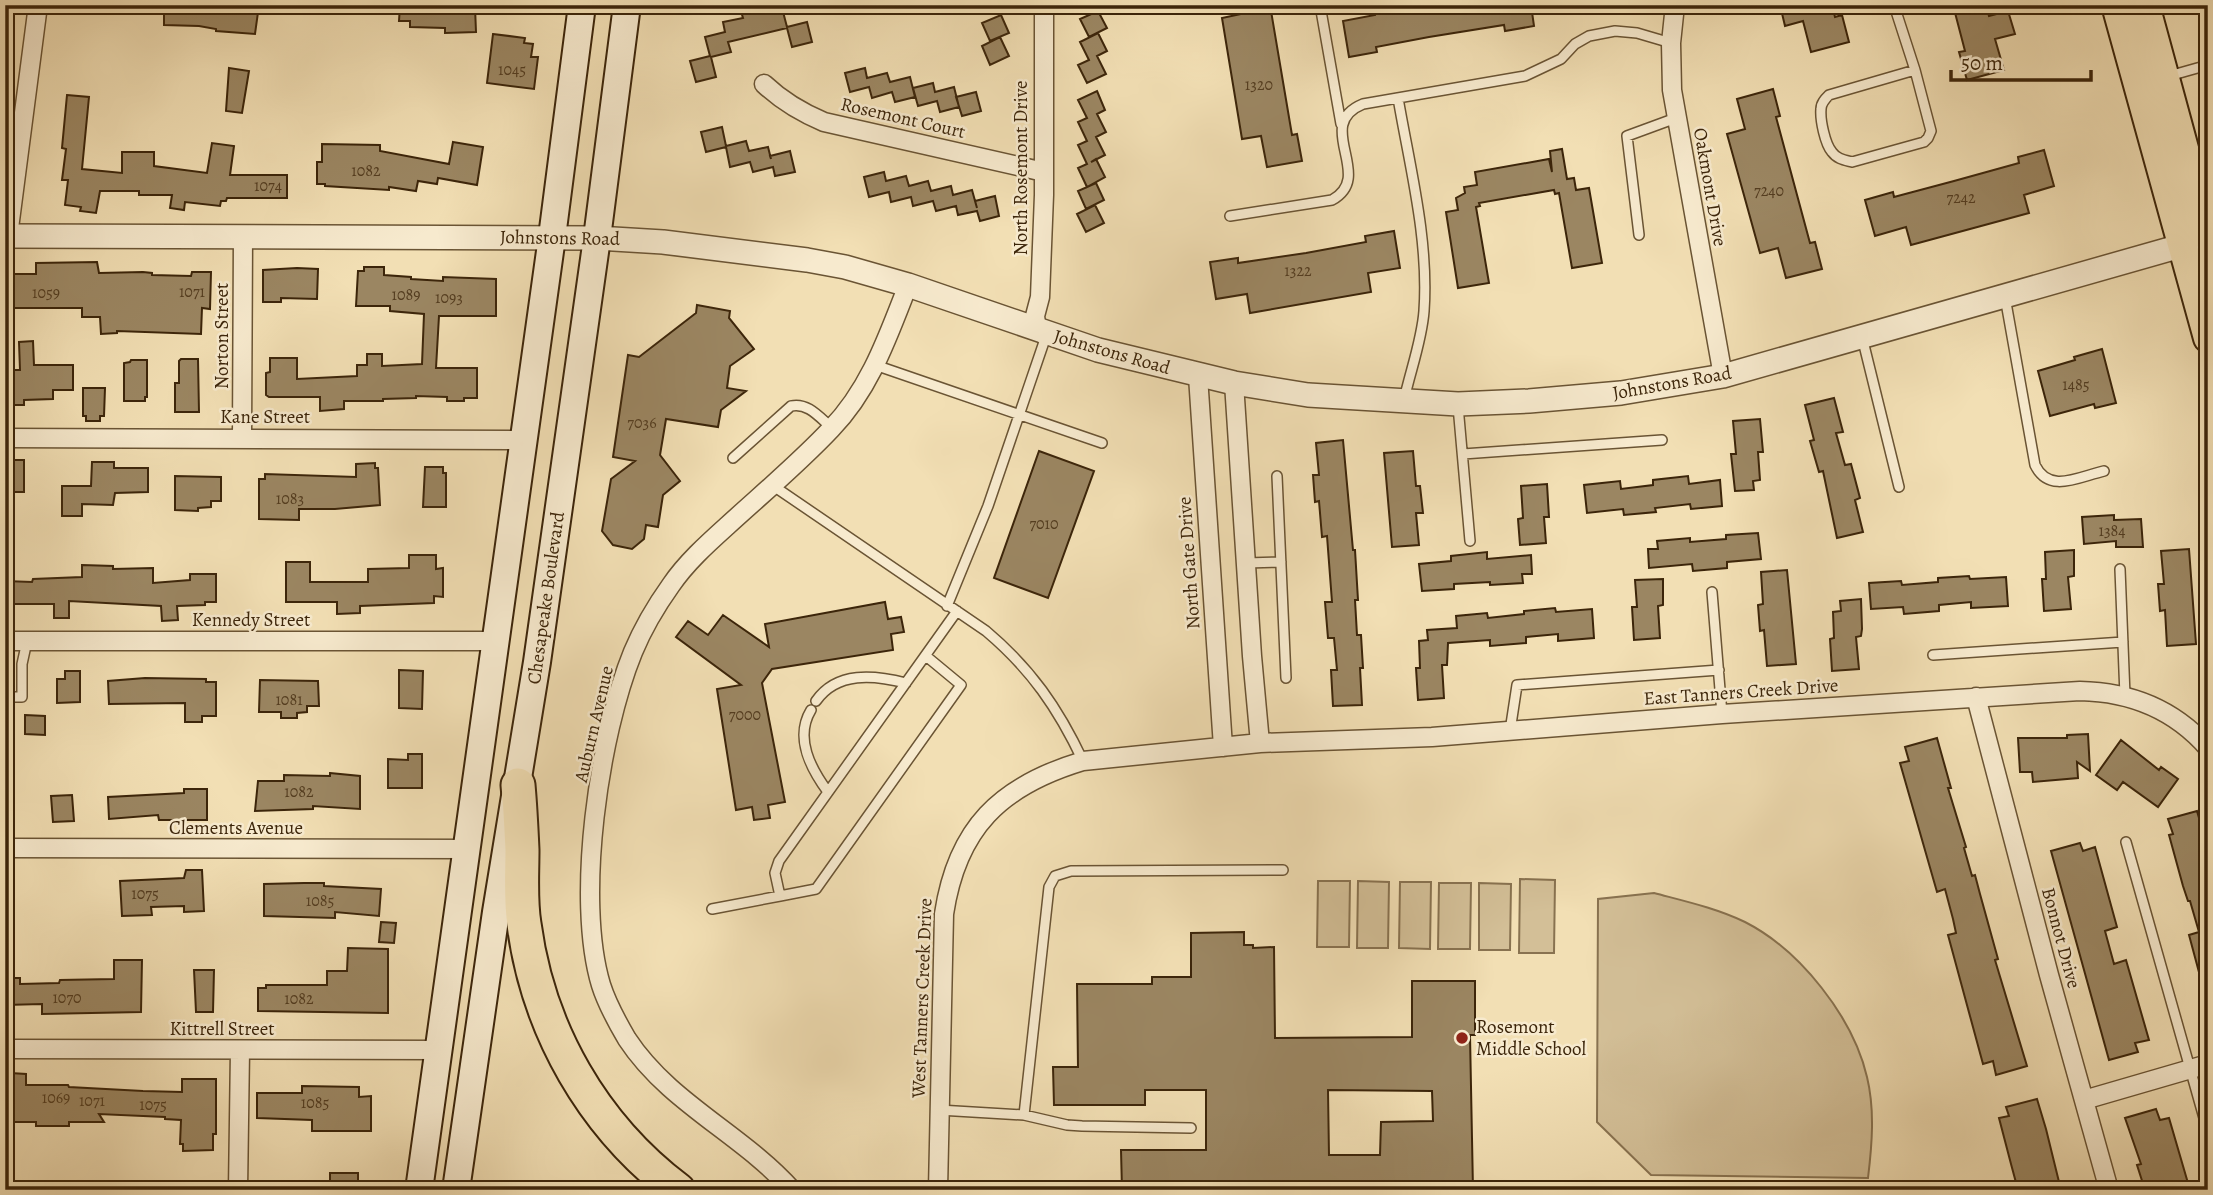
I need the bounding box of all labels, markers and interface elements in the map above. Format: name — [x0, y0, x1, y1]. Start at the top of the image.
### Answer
scale bar — [1951, 38, 2090, 82]
text: 50 m — [1961, 49, 2003, 77]
house number: 1045 — [498, 59, 526, 81]
house number: 1320 — [1245, 74, 1273, 96]
street label: North Rosemont Drive — [1008, 80, 1034, 256]
street label: Rosemont Court — [838, 91, 968, 145]
street label: Oakmont Drive — [1687, 126, 1733, 248]
house number: 1082 — [351, 160, 381, 182]
house number: 1074 — [254, 175, 282, 197]
house number: 7240 — [1754, 180, 1784, 202]
house number: 7242 — [1946, 187, 1976, 209]
street label: Johnstons Road — [500, 224, 621, 252]
house number: 1322 — [1284, 260, 1312, 282]
house number: 1071 — [179, 281, 206, 303]
house number: 1059 — [32, 282, 60, 304]
street label: Norton Street — [209, 283, 235, 389]
house number: 1089 — [391, 284, 421, 306]
house number: 1093 — [435, 287, 463, 309]
street label: Johnstons Road — [1051, 323, 1174, 381]
street label: Johnstons Road — [1611, 360, 1734, 406]
house number: 1485 — [2062, 374, 2090, 396]
street label: Kane Street — [220, 404, 310, 430]
house number: 7036 — [627, 412, 657, 434]
house number: 1083 — [276, 488, 304, 510]
street label: North Gate Drive — [1171, 496, 1207, 630]
street label: Chesapeake Boulevard — [521, 509, 571, 686]
house number: 7010 — [1029, 513, 1059, 535]
house number: 1384 — [2098, 520, 2126, 542]
street label: Kennedy Street — [192, 607, 310, 633]
street label: Auburn Avenue — [568, 663, 620, 786]
street label: East Tanners Creek Drive — [1643, 672, 1839, 712]
house number: 1081 — [275, 689, 303, 711]
house number: 7000 — [729, 704, 761, 726]
house number: 1082 — [284, 781, 314, 803]
street label: Clements Avenue — [169, 815, 303, 841]
house number: 1075 — [131, 883, 159, 905]
street label: Bonnot Drive — [2035, 885, 2087, 991]
house number: 1085 — [306, 890, 334, 912]
street label: West Tanners Creek Drive — [905, 897, 938, 1100]
house number: 1070 — [52, 987, 82, 1009]
house number: 1082 — [284, 988, 314, 1010]
place label: Rosemont Middle School — [1476, 1014, 1586, 1062]
street label: Kittrell Street — [169, 1016, 275, 1042]
marker: Rosemont Middle School — [1454, 1030, 1470, 1046]
house number: 1069 — [42, 1087, 70, 1109]
house number: 1071 — [79, 1090, 106, 1112]
house number: 1085 — [301, 1092, 329, 1114]
house number: 1075 — [139, 1094, 167, 1116]

